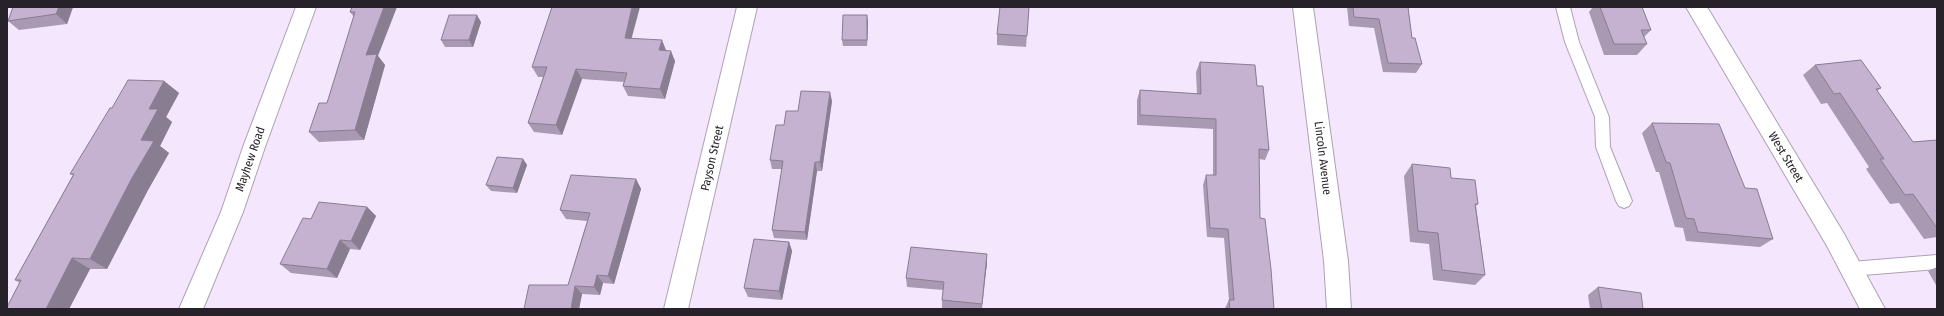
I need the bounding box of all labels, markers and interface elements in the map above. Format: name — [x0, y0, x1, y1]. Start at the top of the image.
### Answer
street label: Lincoln Avenue — [1312, 120, 1334, 196]
street label: Payson Street — [698, 124, 726, 192]
street label: Mayhew Road — [232, 125, 268, 193]
street label: West Street — [1766, 129, 1807, 185]

